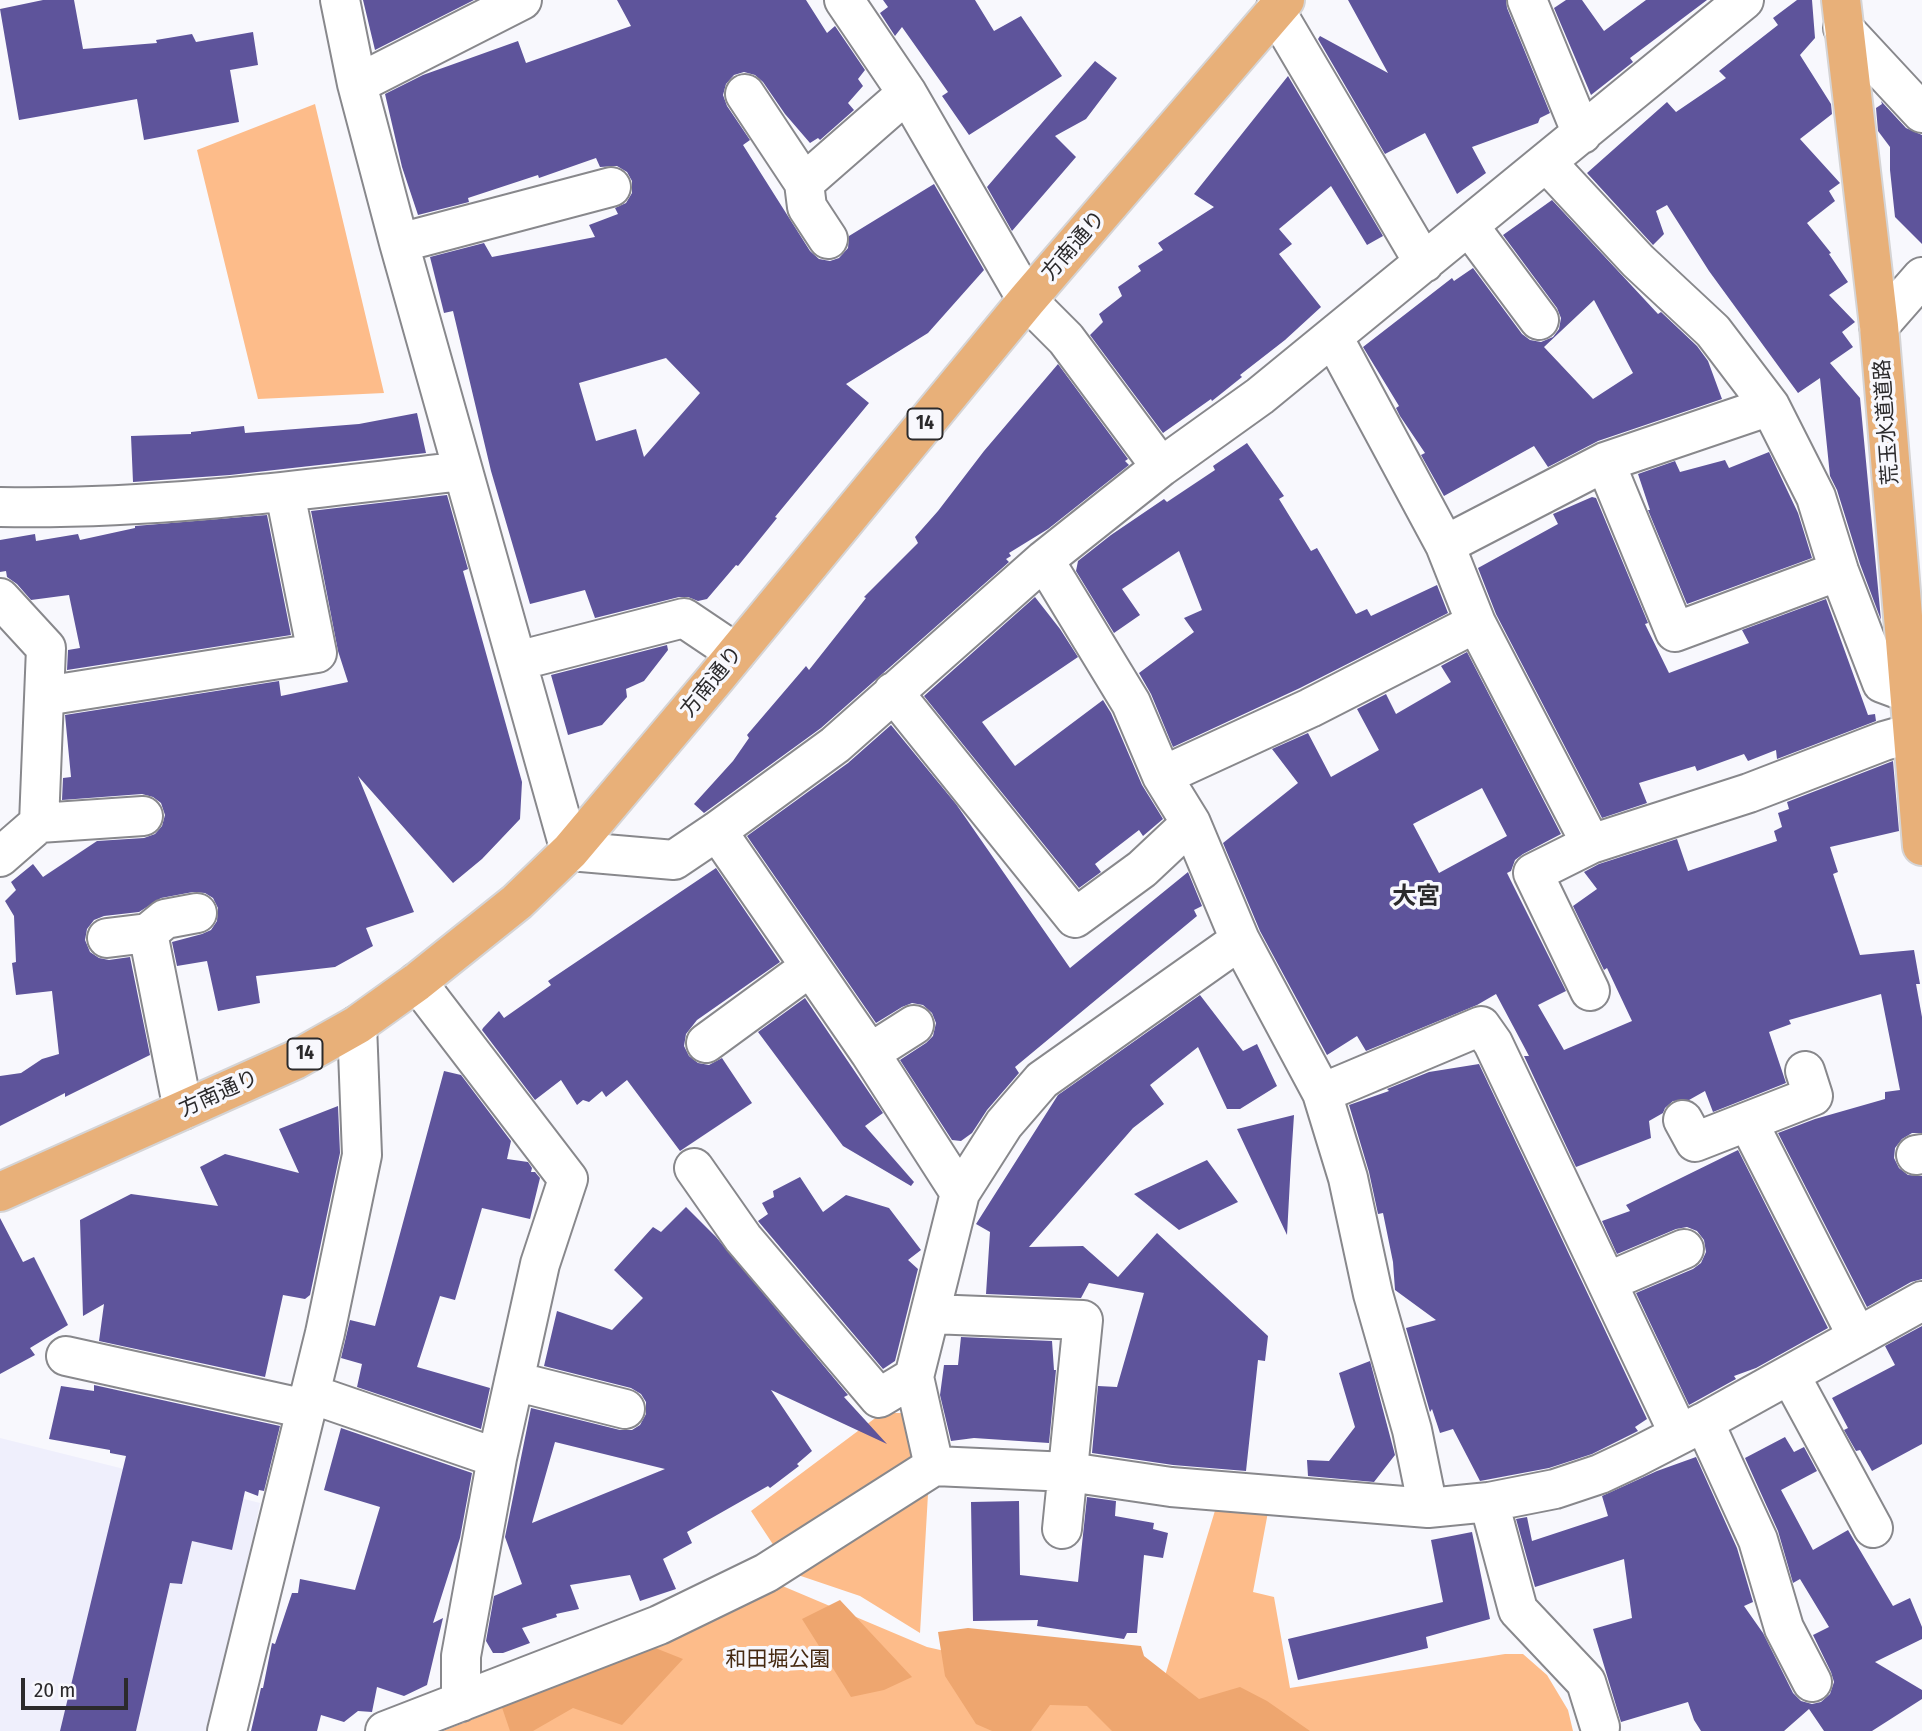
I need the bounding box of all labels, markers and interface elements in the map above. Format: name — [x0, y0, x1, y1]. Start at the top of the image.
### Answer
street label: 方南通り — [1037, 206, 1111, 286]
street label: 荒玉水道道路 — [1870, 358, 1904, 486]
road number: 14 — [908, 408, 942, 440]
street label: 方南通り — [676, 641, 748, 723]
district label: 大宮 — [1392, 883, 1440, 911]
road number: 14 — [288, 1038, 322, 1070]
street label: 方南通り — [176, 1065, 262, 1123]
park label: 和田堀公園 — [726, 1647, 830, 1673]
scale bar — [24, 1664, 131, 1708]
text: 20 m — [34, 1677, 75, 1703]

